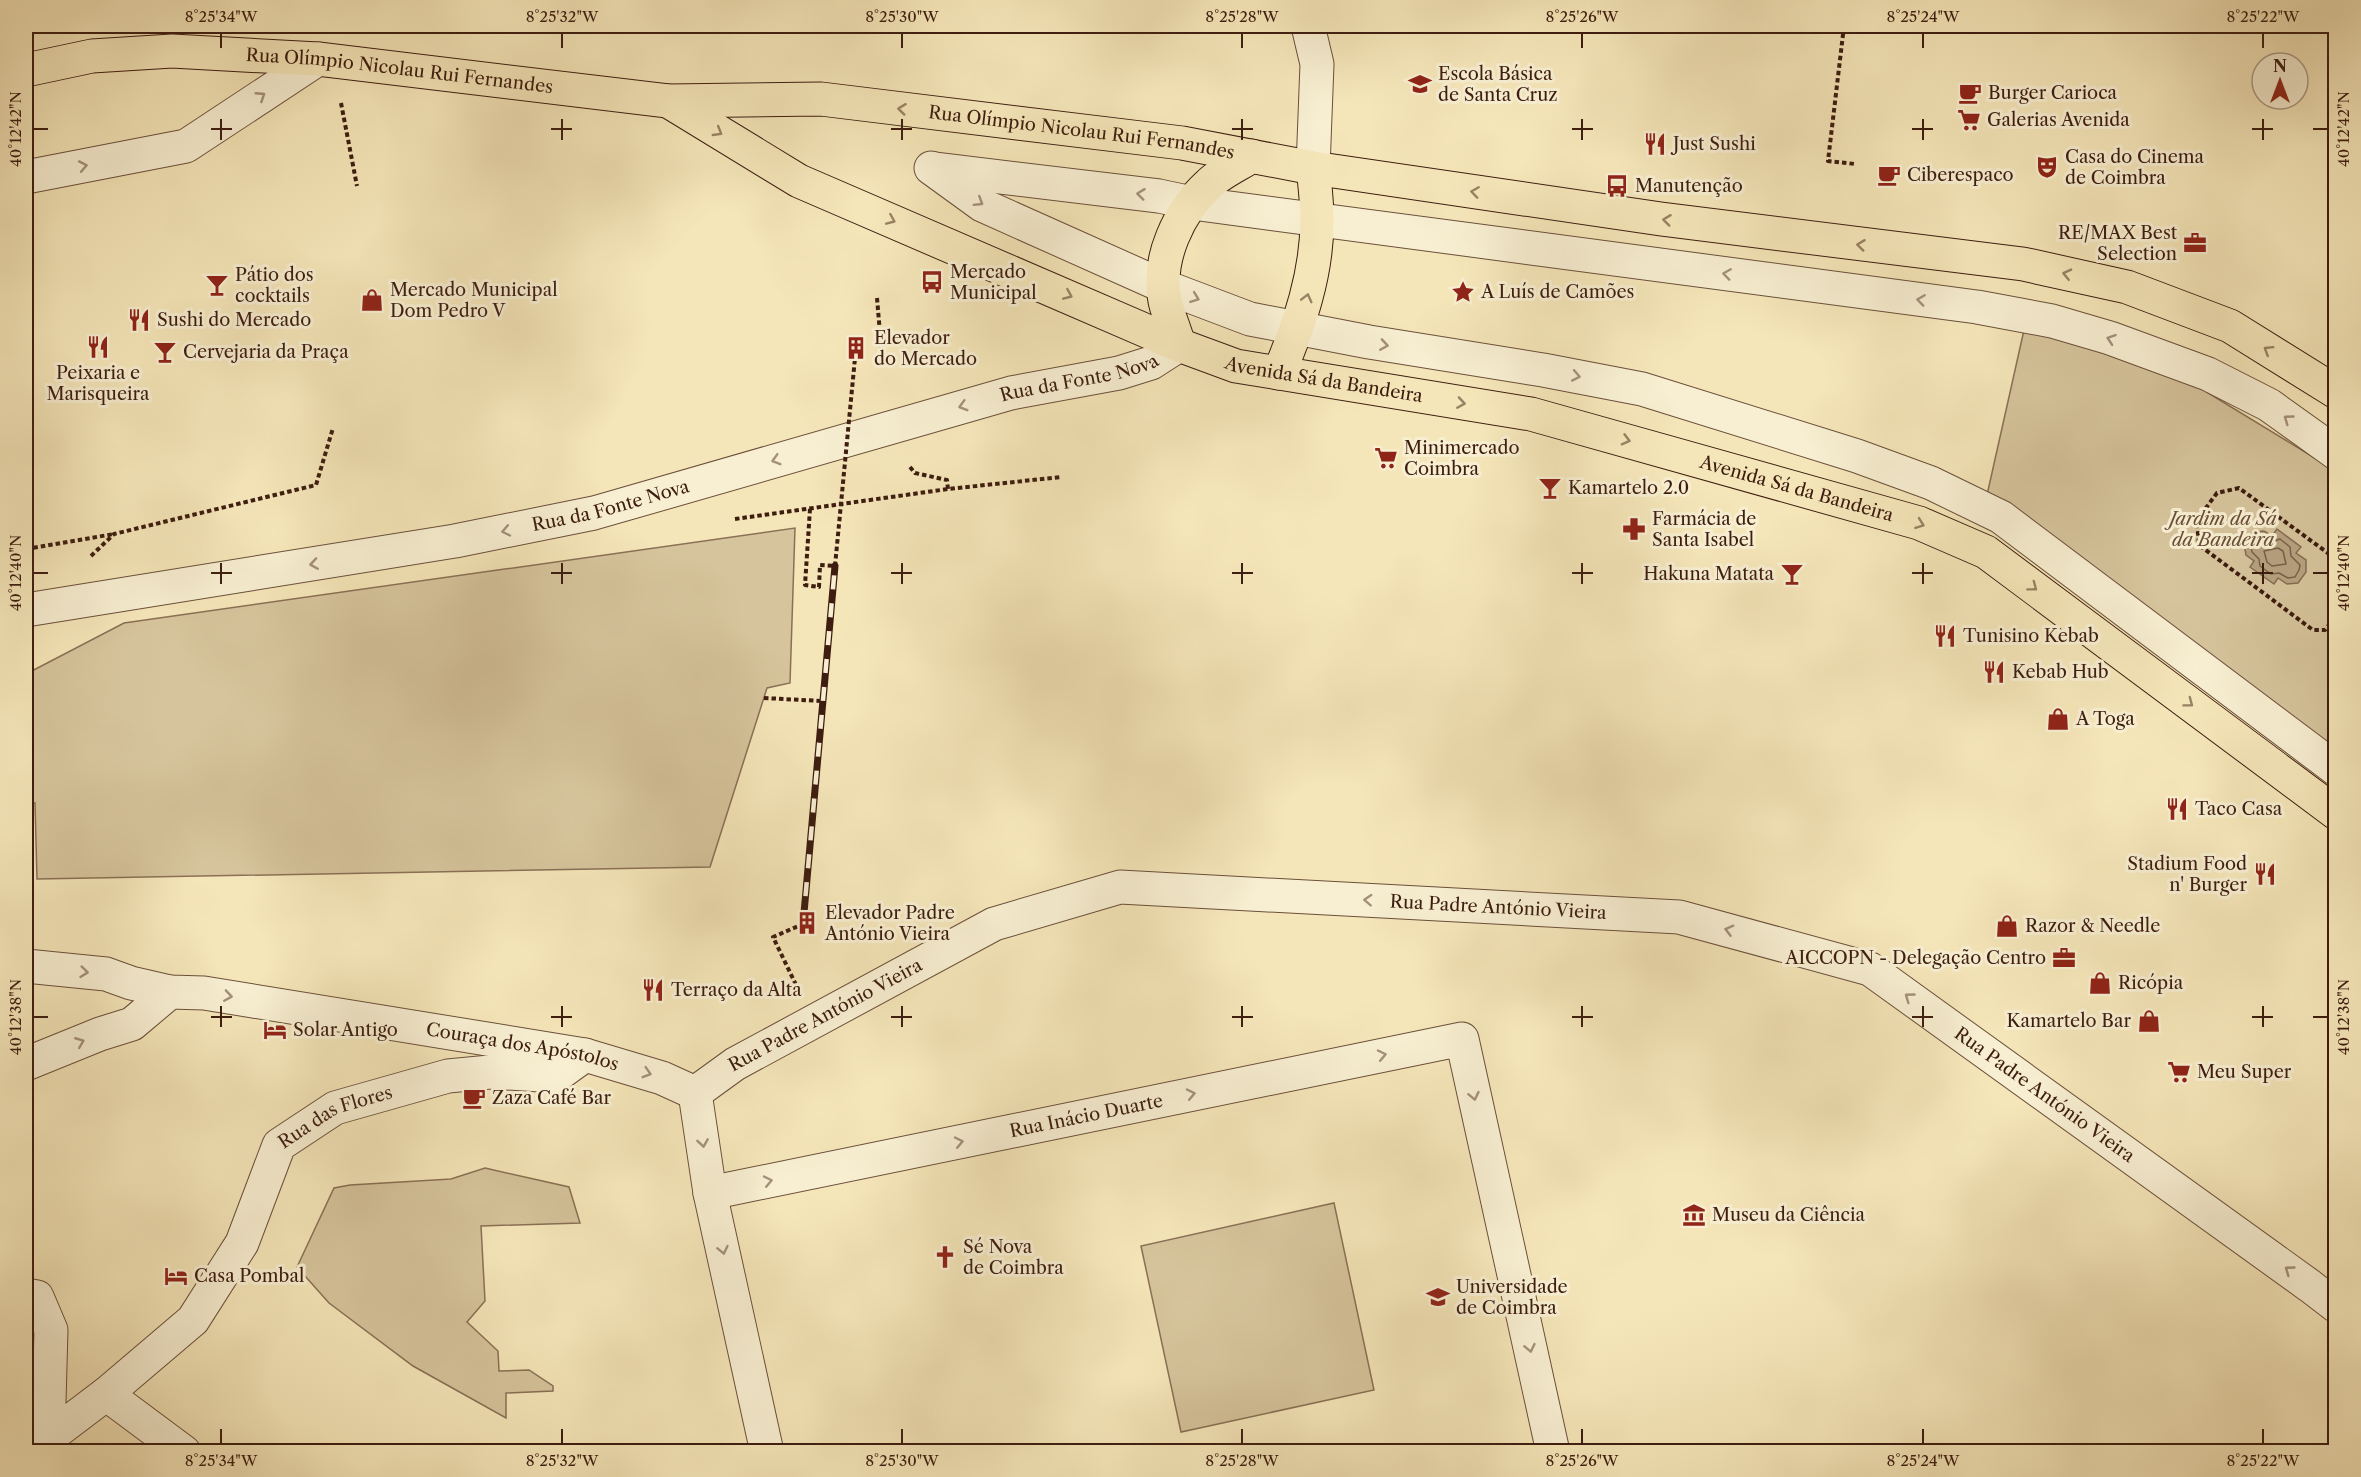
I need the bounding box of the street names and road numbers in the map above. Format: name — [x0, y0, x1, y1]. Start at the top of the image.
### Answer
street label: Rua Olímpio Nicolau Rui Fernandes — [245, 44, 554, 98]
street label: Rua Olímpio Nicolau Rui Fernandes — [927, 101, 1237, 164]
street label: Rua da Fonte Nova — [997, 350, 1163, 407]
street label: Avenida Sá da Bandeira — [1221, 351, 1425, 407]
street label: Avenida Sá da Bandeira — [1696, 451, 1897, 526]
street label: Rua da Fonte Nova — [530, 475, 692, 536]
street label: Rua Padre António Vieira — [1389, 891, 1608, 924]
street label: Rua Padre António Vieira — [725, 954, 926, 1076]
street label: Couraça dos Apóstolos — [425, 1018, 621, 1075]
street label: Rua Padre António Vieira — [1950, 1022, 2139, 1167]
street label: Rua das Flores — [274, 1081, 395, 1153]
street label: Rua Inácio Duarte — [1008, 1090, 1165, 1142]

